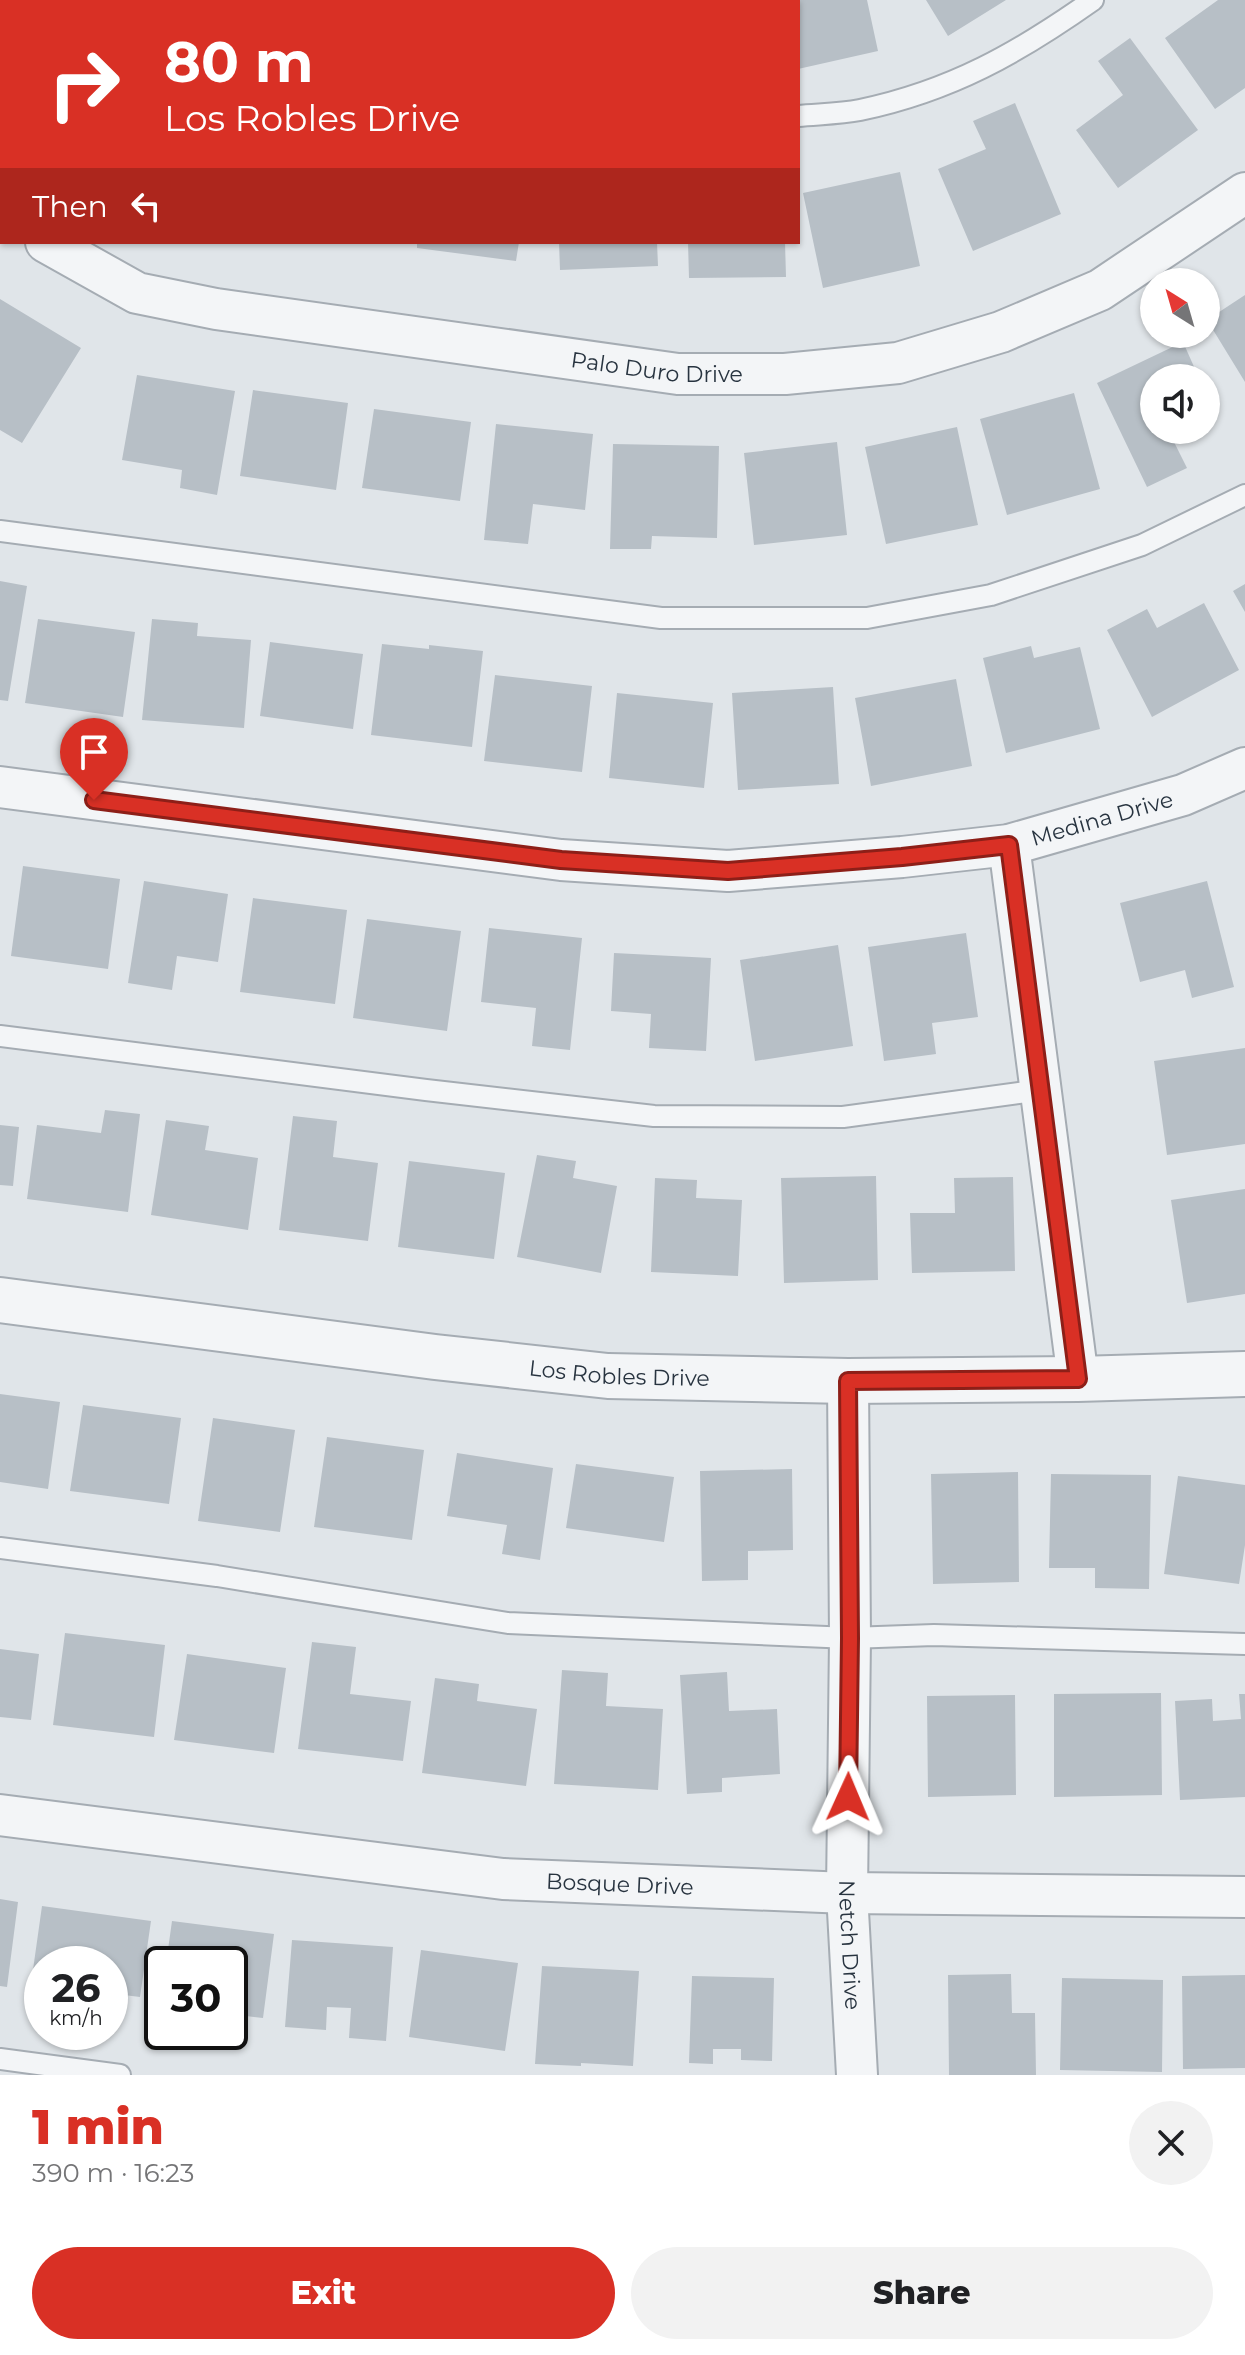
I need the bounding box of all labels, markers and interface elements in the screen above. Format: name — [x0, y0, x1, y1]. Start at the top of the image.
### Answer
text: 80 m — [164, 28, 314, 96]
icon: right — [32, 32, 136, 136]
text: Los Robles Drive — [164, 96, 460, 140]
icon: left — [124, 184, 168, 228]
text: Then — [32, 188, 108, 225]
north arrow — [1140, 268, 1220, 348]
map controls — [1140, 268, 1220, 444]
street label: Palo Duro Drive — [569, 346, 743, 388]
button: sound — [1140, 364, 1220, 444]
pin — [60, 718, 128, 800]
icon: arrive — [72, 730, 116, 774]
street label: Medina Drive — [1028, 786, 1176, 852]
street label: Los Robles Drive — [528, 1354, 710, 1392]
position arrow — [806, 1755, 890, 1839]
street label: Bosque Drive — [546, 1868, 694, 1901]
street label: Netch Drive — [833, 1880, 866, 2011]
speed limit sign: 30 — [144, 1946, 248, 2050]
text: 26 — [51, 1963, 101, 2012]
text: km/h — [49, 2006, 103, 2030]
text: 1 min — [32, 2098, 164, 2156]
button: close — [1129, 2101, 1213, 2185]
text: 390 m · 16:23 — [32, 2157, 194, 2189]
button: Exit — [32, 2247, 615, 2339]
button: Share — [631, 2247, 1213, 2339]

